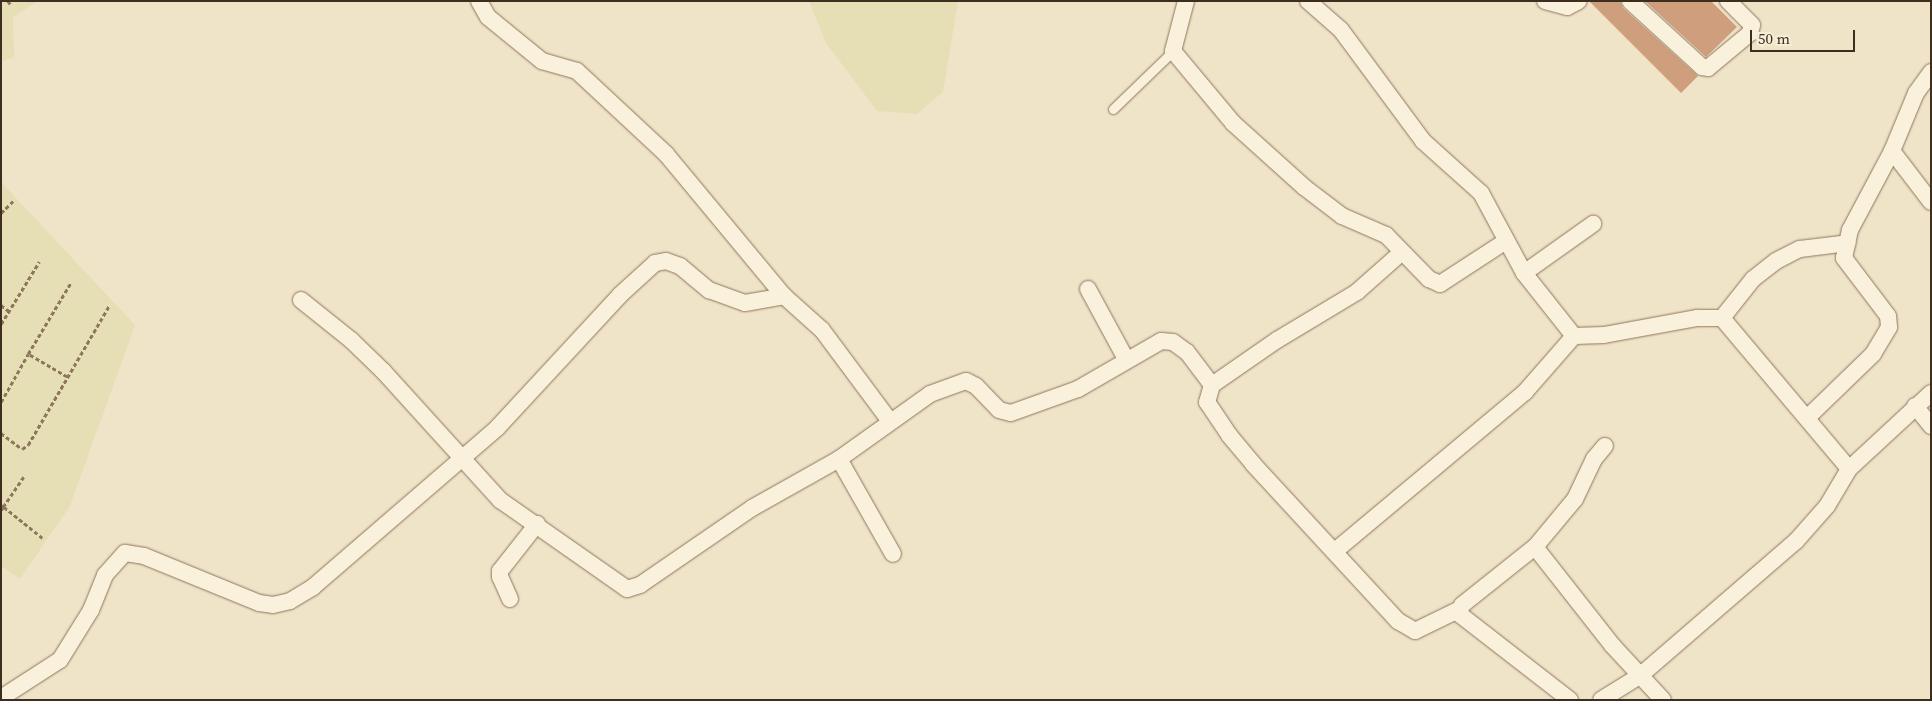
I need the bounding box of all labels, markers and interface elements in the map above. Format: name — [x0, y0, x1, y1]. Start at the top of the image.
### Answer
scale bar — [1752, 20, 1857, 52]
text: 50 m — [1758, 28, 1790, 49]

